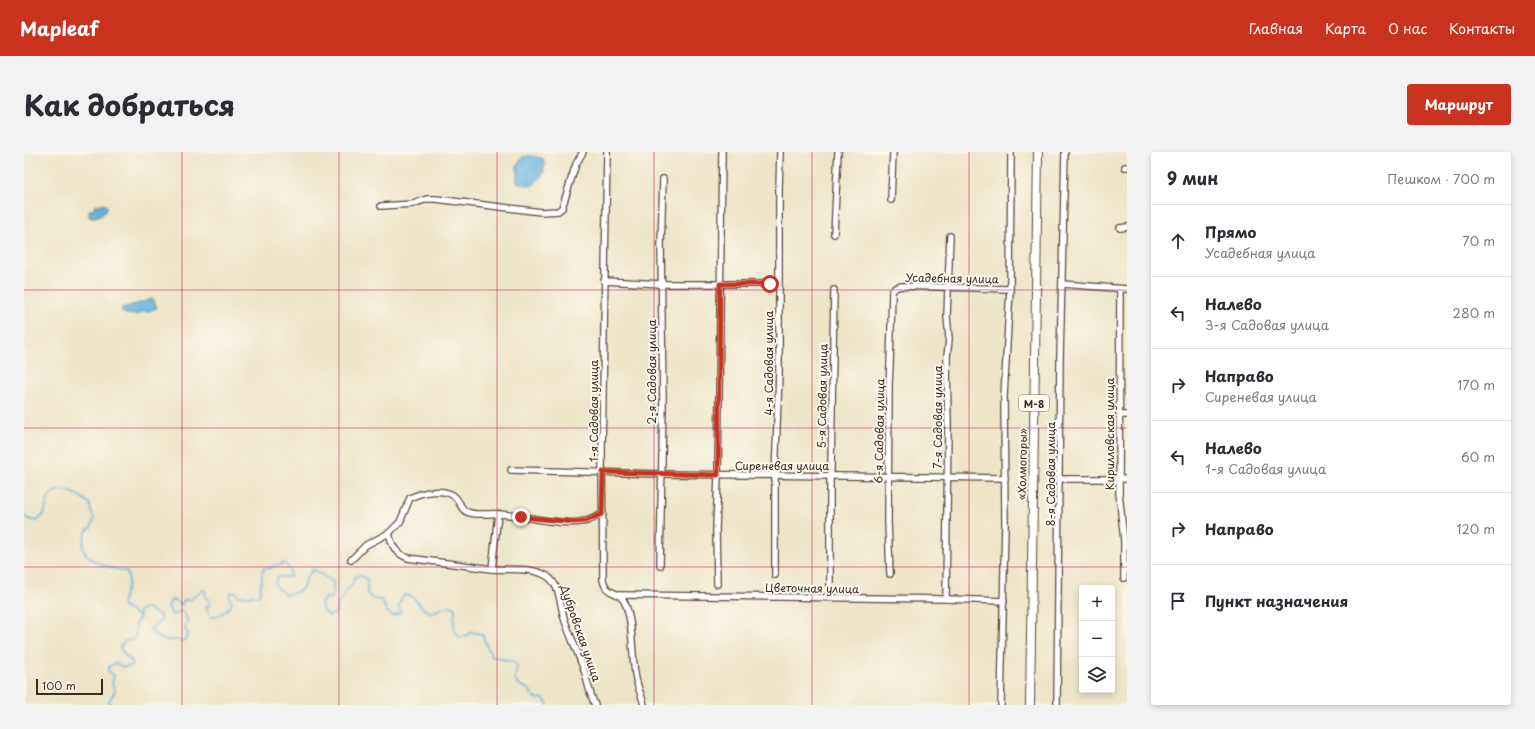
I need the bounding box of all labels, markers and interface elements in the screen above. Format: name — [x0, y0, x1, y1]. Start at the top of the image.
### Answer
text: Mapleaf — [20, 14, 98, 42]
text: Главная — [1249, 18, 1303, 39]
text: Карта — [1325, 18, 1366, 39]
text: О нас — [1388, 18, 1427, 39]
text: Контакты — [1449, 18, 1515, 39]
text: Как добраться — [24, 83, 235, 126]
button: Маршрут — [1407, 84, 1511, 125]
text: 9 мин — [1167, 165, 1218, 191]
text: Пешком · 700 m — [1387, 169, 1495, 188]
text: Прямо — [1205, 220, 1256, 243]
icon: ahead — [1167, 230, 1189, 252]
text: 70 m — [1462, 231, 1495, 250]
text: Усадебная улица — [1205, 243, 1315, 262]
street label: Усадебная улица — [905, 269, 999, 287]
route start — [761, 275, 779, 293]
text: Налево — [1205, 292, 1262, 315]
icon: left — [1167, 302, 1189, 324]
text: 280 m — [1453, 303, 1495, 322]
street label: 4-я Садовая улица — [760, 311, 777, 415]
text: 3-я Садовая улица — [1205, 315, 1329, 334]
street label: 2-я Садовая улица — [643, 319, 660, 425]
street label: 5-я Садовая улица — [813, 343, 831, 448]
street label: 1-я Садовая улица — [585, 360, 602, 462]
text: Направо — [1205, 364, 1274, 387]
street label: 7-я Садовая улица — [929, 365, 946, 469]
icon: right — [1167, 374, 1189, 396]
text: 170 m — [1457, 375, 1495, 394]
street label: 6-я Садовая улица — [870, 378, 888, 484]
street label: Кирилловская улица — [1101, 378, 1118, 490]
text: Сиреневая улица — [1205, 387, 1317, 406]
road number: М-8 — [1019, 395, 1049, 411]
street label: 8-я Садовая улица — [1042, 422, 1059, 526]
street label: «Холмогоры» — [1013, 428, 1031, 500]
text: Налево — [1205, 436, 1262, 459]
icon: left — [1167, 446, 1189, 468]
text: 60 m — [1461, 447, 1495, 466]
street label: Сиреневая улица — [735, 457, 829, 474]
text: 1-я Садовая улица — [1205, 459, 1326, 478]
route end — [512, 508, 530, 526]
text: Направо — [1205, 517, 1274, 540]
icon: right — [1167, 518, 1189, 540]
text: 120 m — [1456, 519, 1495, 538]
street label: Цветочная улица — [765, 579, 859, 597]
street label: Дубровская улица — [556, 581, 606, 684]
map controls — [1079, 585, 1115, 693]
button: + — [1079, 585, 1115, 621]
text: Пункт назначения — [1205, 589, 1348, 612]
icon: arrive — [1167, 590, 1189, 612]
button: − — [1079, 621, 1115, 657]
button: layers — [1079, 657, 1115, 693]
scale bar — [36, 677, 103, 696]
text: 100 m — [42, 677, 76, 694]

